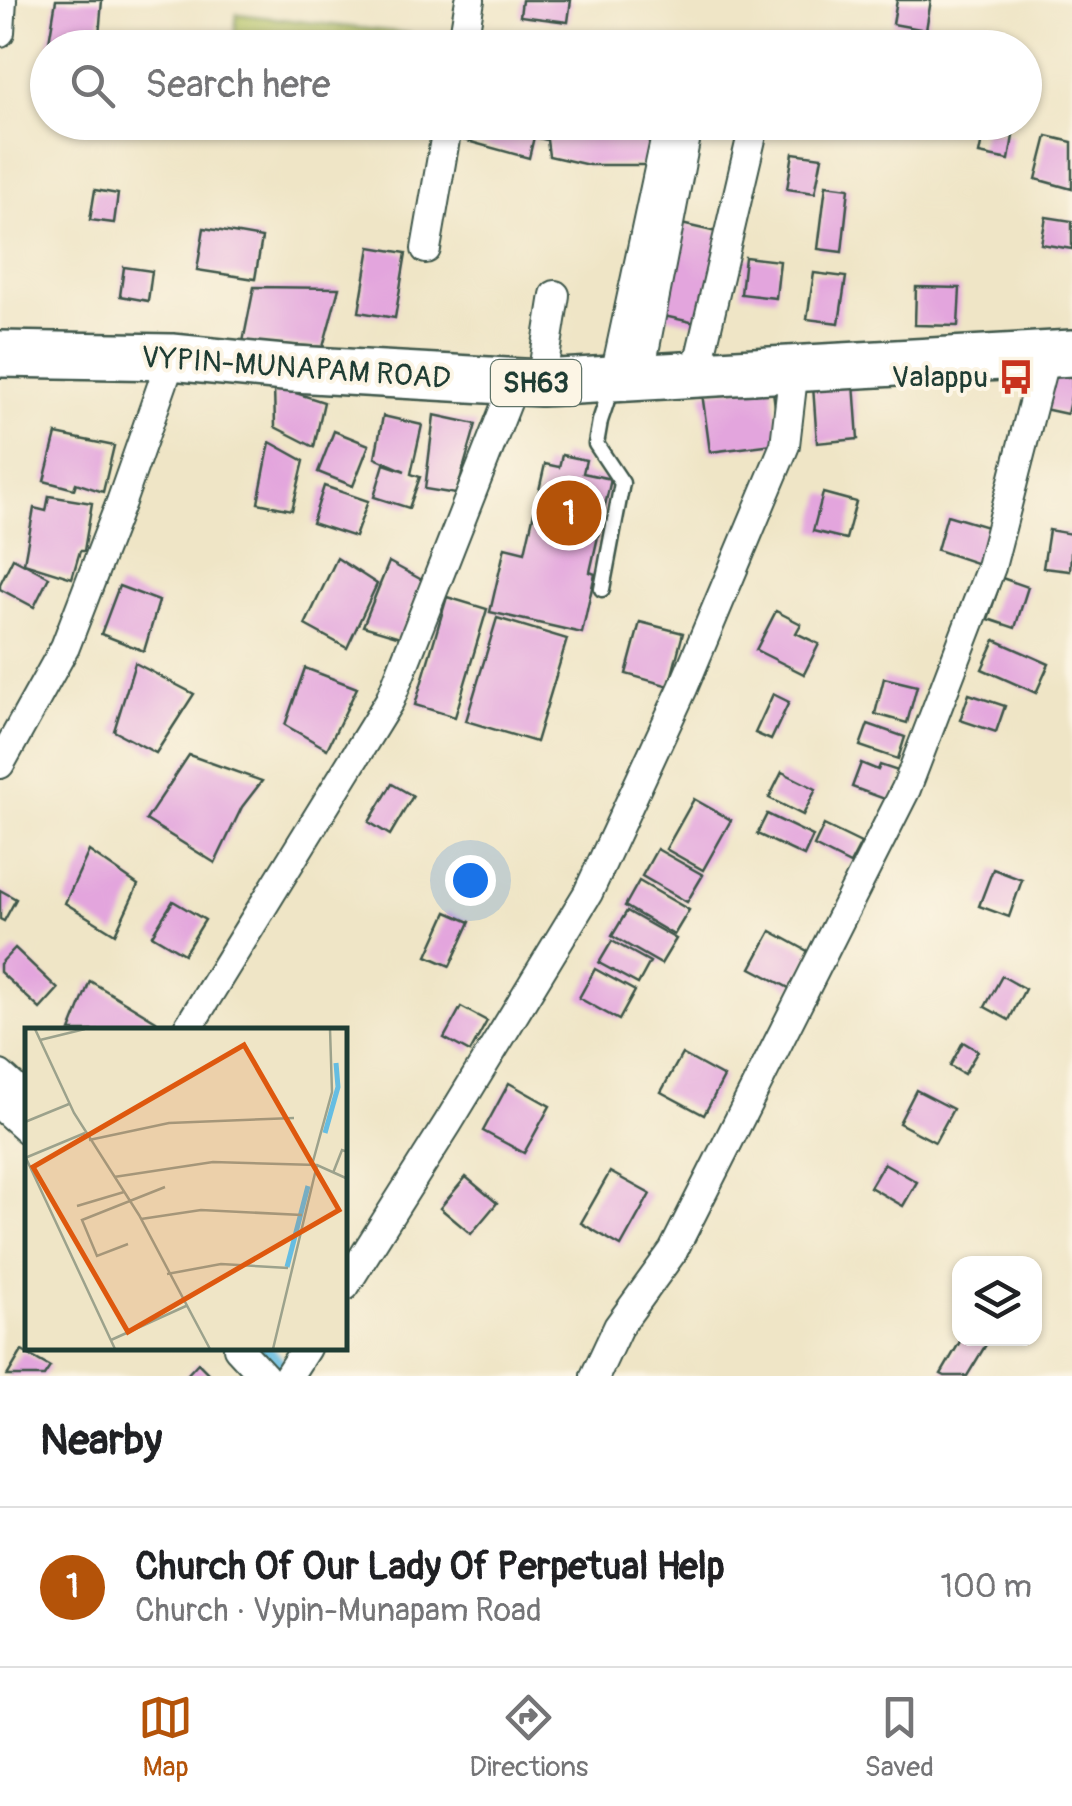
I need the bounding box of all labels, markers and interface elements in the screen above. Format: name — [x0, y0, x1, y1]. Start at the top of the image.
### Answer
search box — [30, 30, 1042, 140]
icon: search — [65, 58, 120, 113]
text: Search here — [145, 61, 331, 109]
street label: VYPIN-MUNAPAM ROAD — [140, 339, 452, 397]
bus stop icon: Valappu — [997, 358, 1035, 396]
place label: Valappu — [892, 359, 988, 396]
road number: SH63 — [491, 360, 581, 406]
pin: 1 — [536, 476, 602, 550]
your location — [445, 855, 496, 906]
inset map — [25, 1028, 348, 1351]
map controls — [952, 1256, 1042, 1346]
button: layers — [952, 1256, 1042, 1346]
text: Nearby — [40, 1415, 162, 1467]
text: Church Of Our Lady Of Perpetual Help — [135, 1543, 725, 1591]
text: 1 — [66, 1567, 79, 1607]
text: 100 m — [940, 1567, 1032, 1607]
text: Church · Vypin-Munapam Road — [135, 1591, 542, 1631]
tab: Map — [138, 1690, 193, 1785]
tab: Directions — [469, 1690, 588, 1785]
tab: Saved — [864, 1690, 934, 1785]

